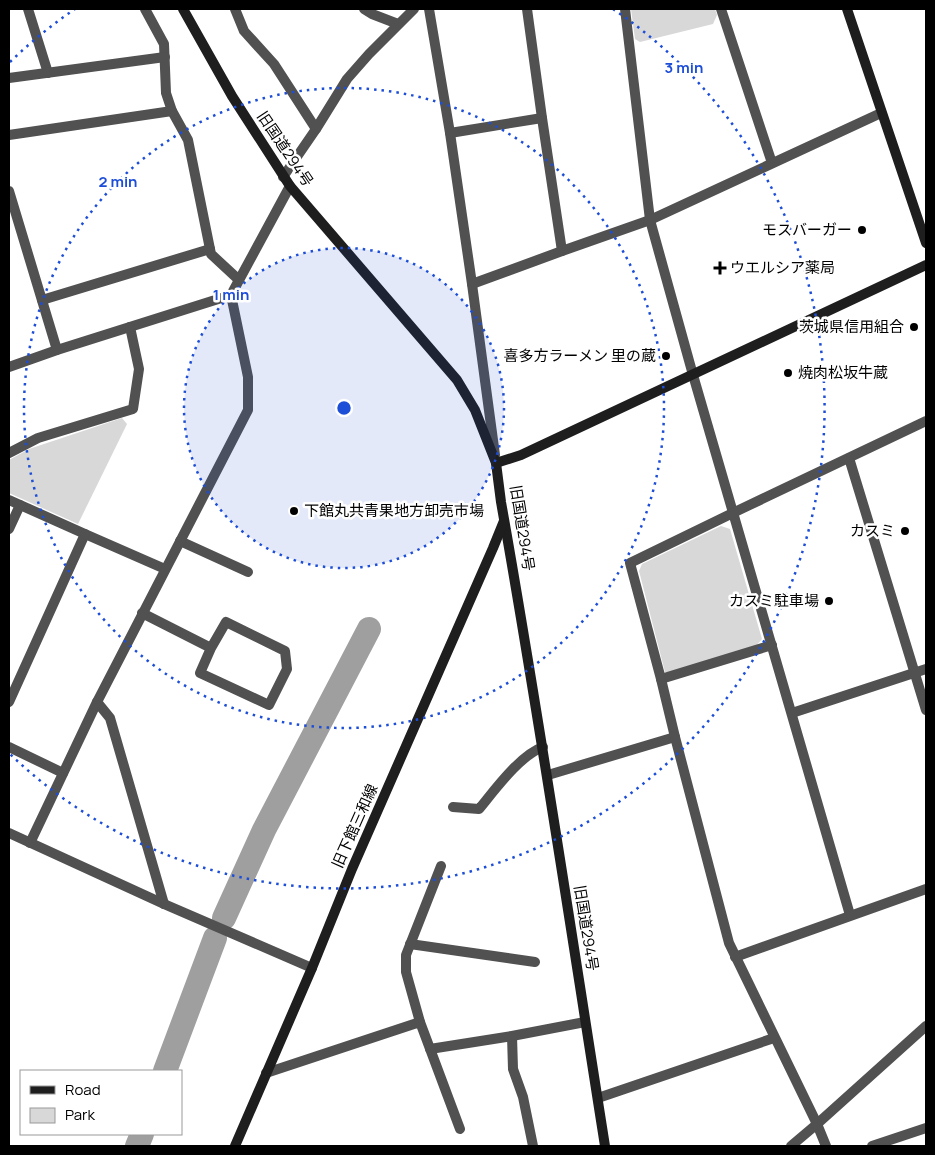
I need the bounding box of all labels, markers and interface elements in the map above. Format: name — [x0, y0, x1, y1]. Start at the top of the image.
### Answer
text: 3 min — [665, 57, 703, 78]
street label: 旧国道294号 — [252, 107, 318, 191]
text: 2 min — [98, 171, 138, 192]
place label: モスバーガー — [762, 219, 852, 240]
marker: モスバーガー — [856, 224, 868, 236]
place label: ウエルシア薬局 — [730, 257, 835, 278]
marker: ウエルシア薬局 — [714, 262, 726, 274]
text: 1 min — [213, 284, 249, 305]
place label: 茨城県信用組合 — [799, 316, 904, 337]
marker: 茨城県信用組合 — [908, 321, 920, 333]
place label: 喜多方ラーメン 里の蔵 — [504, 345, 656, 366]
marker: 喜多方ラーメン 里の蔵 — [660, 350, 672, 362]
place label: 焼肉松坂牛蔵 — [798, 362, 888, 383]
marker: 焼肉松坂牛蔵 — [782, 367, 794, 379]
centre of rings — [335, 399, 353, 417]
street label: 旧国道294号 — [505, 483, 540, 572]
place label: 下館丸共青果地方卸売市場 — [304, 500, 484, 521]
marker: 下館丸共青果地方卸売市場 — [288, 505, 300, 517]
place label: カスミ — [850, 520, 895, 541]
marker: カスミ — [899, 525, 911, 537]
place label: カスミ駐車場 — [729, 590, 819, 611]
marker: カスミ駐車場 — [823, 595, 835, 607]
street label: 旧下館三和線 — [327, 780, 382, 871]
street label: 旧国道294号 — [569, 883, 604, 972]
legend — [20, 1070, 182, 1135]
text: Road — [65, 1079, 101, 1100]
text: Park — [65, 1104, 95, 1125]

